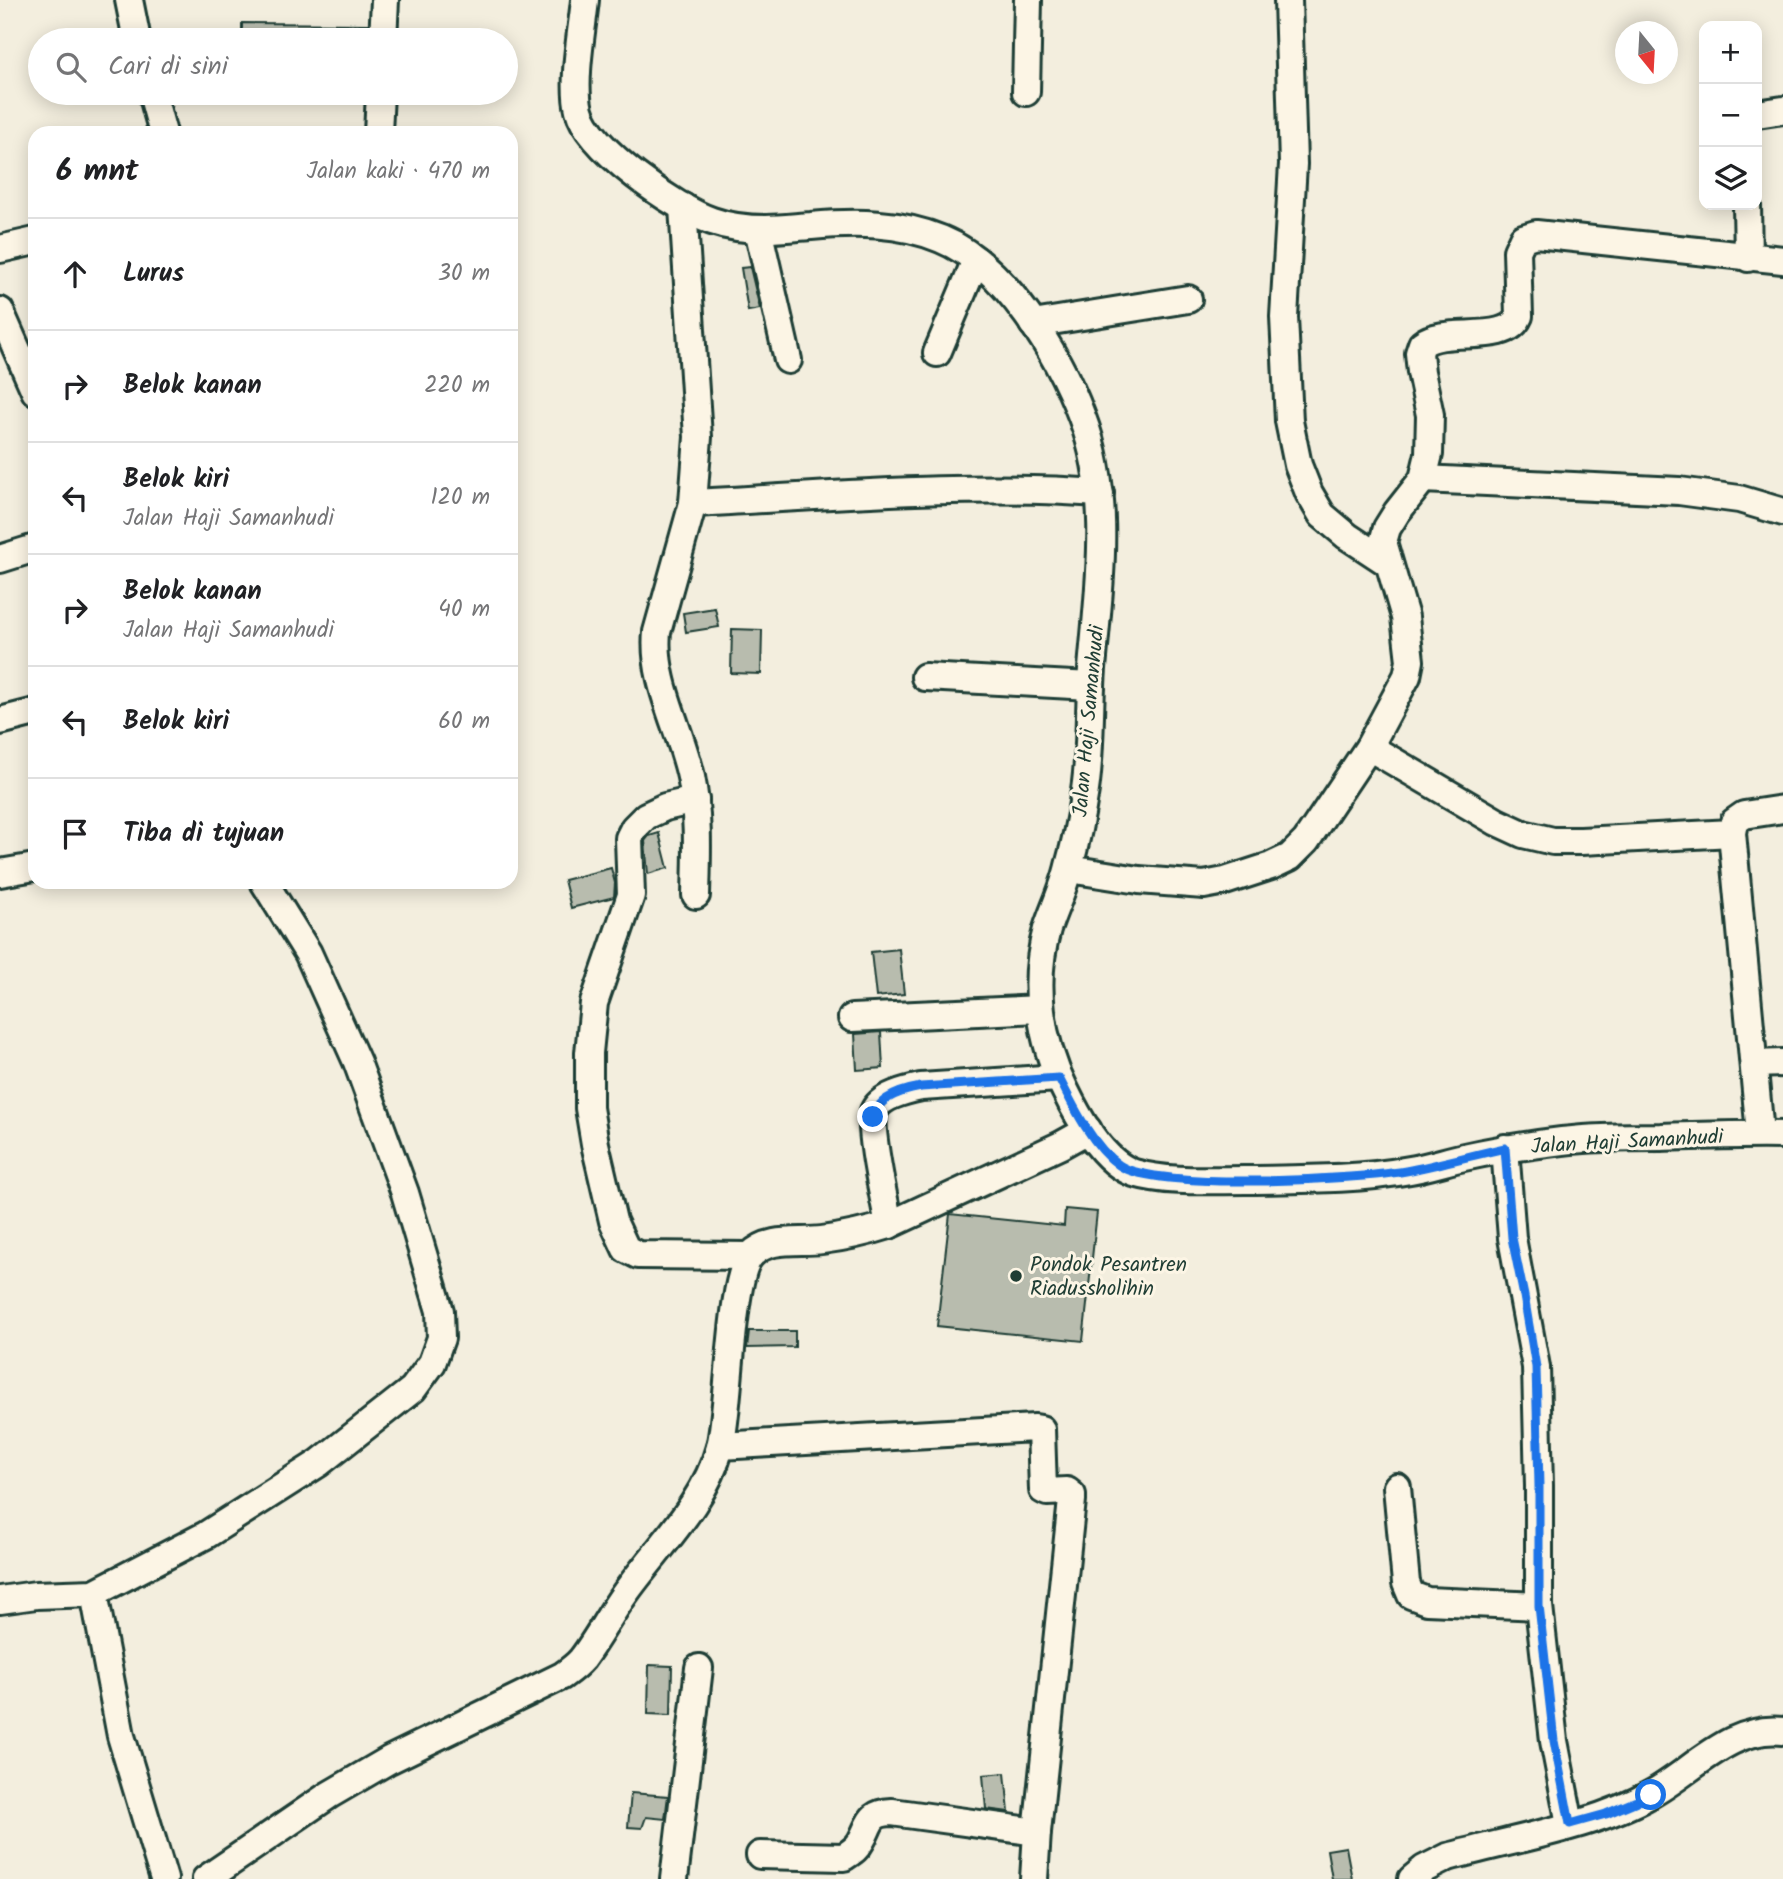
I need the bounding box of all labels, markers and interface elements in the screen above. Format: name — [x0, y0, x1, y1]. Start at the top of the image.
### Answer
north arrow — [1615, 21, 1678, 84]
map controls — [1699, 21, 1762, 210]
button: + — [1699, 21, 1762, 84]
search box — [28, 28, 518, 105]
text: Cari di sini — [108, 46, 228, 88]
icon: search — [52, 48, 90, 86]
button: − — [1699, 84, 1762, 147]
button: layers — [1699, 147, 1762, 210]
text: 6 mnt — [56, 148, 139, 196]
text: Jalan kaki · 470 m — [307, 154, 490, 190]
text: Lurus — [123, 253, 184, 295]
icon: ahead — [56, 255, 94, 293]
text: 30 m — [438, 256, 490, 292]
text: Belok kanan — [123, 365, 262, 407]
icon: right — [56, 367, 94, 405]
text: 220 m — [424, 368, 490, 404]
text: Belok kiri — [123, 459, 229, 501]
icon: left — [56, 479, 94, 517]
text: 120 m — [430, 480, 490, 516]
text: Jalan Haji Samanhudi — [123, 501, 334, 537]
text: Belok kanan — [123, 571, 262, 613]
icon: right — [56, 591, 94, 629]
text: 40 m — [438, 592, 490, 628]
text: Jalan Haji Samanhudi — [123, 613, 334, 649]
street label: Jalan Haji Samanhudi — [1065, 623, 1114, 818]
text: Belok kiri — [123, 701, 229, 743]
icon: left — [56, 703, 94, 741]
text: 60 m — [438, 704, 490, 740]
text: Tiba di tujuan — [123, 813, 284, 855]
icon: arrive — [56, 815, 94, 853]
route end — [857, 1101, 888, 1132]
street label: Jalan Haji Samanhudi — [1530, 1121, 1725, 1164]
place label: Pondok Pesantren Riadussholihin — [1030, 1249, 1187, 1306]
marker: Pondok Pesantren Riadussholihin — [1008, 1268, 1024, 1284]
route start — [1635, 1779, 1666, 1810]

